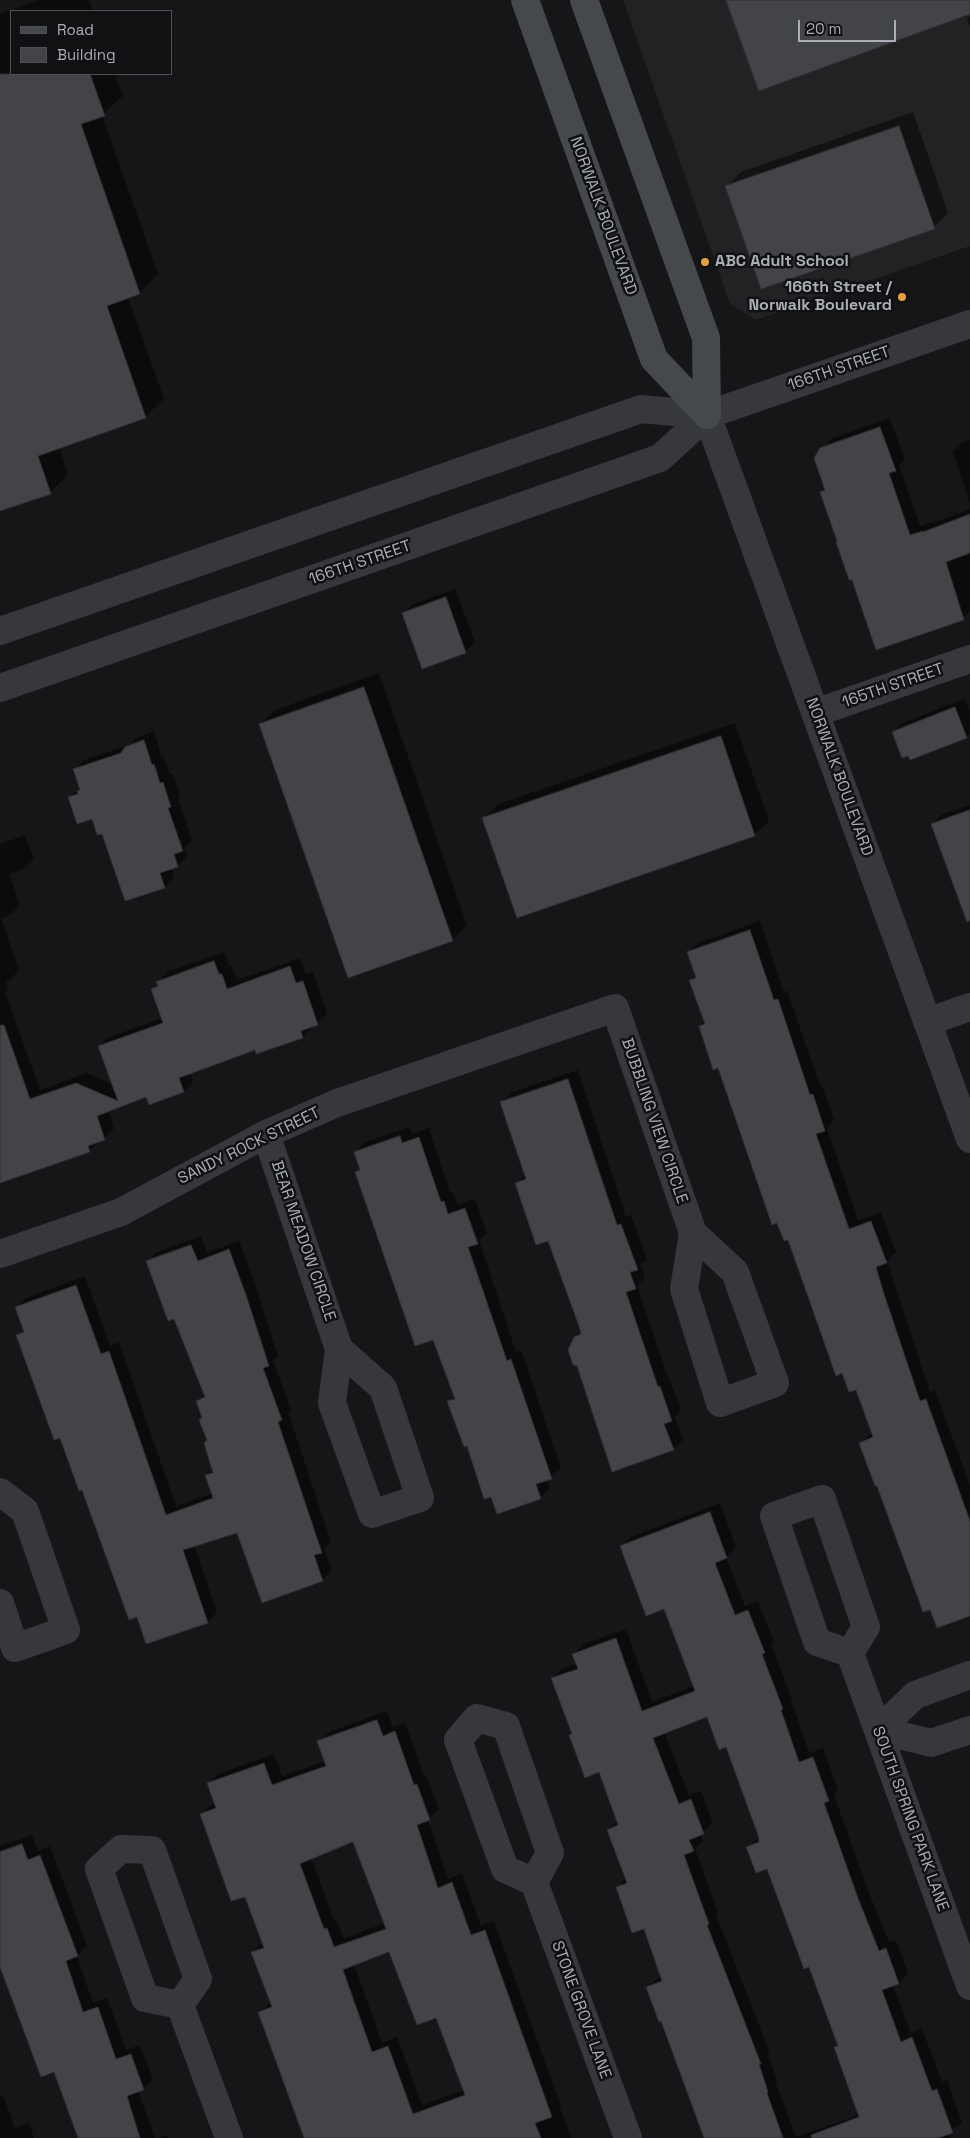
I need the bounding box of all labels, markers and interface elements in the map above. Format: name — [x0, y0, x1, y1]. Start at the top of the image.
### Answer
legend — [10, 10, 172, 75]
scale bar — [800, 10, 898, 42]
text: 20 m — [806, 19, 841, 38]
text: Road — [57, 20, 94, 39]
text: Building — [57, 45, 116, 64]
street label: NORWALK BOULEVARD — [565, 134, 641, 298]
place label: ABC Adult School — [715, 252, 849, 272]
marker: ABC Adult School — [699, 256, 711, 268]
place label: 166th Street / Norwalk Boulevard — [748, 278, 892, 316]
marker: 166th Street / Norwalk Boulevard — [896, 291, 908, 303]
street label: 166TH STREET — [786, 343, 892, 395]
street label: 166TH STREET — [307, 537, 413, 589]
street label: 165TH STREET — [840, 660, 946, 712]
street label: NORWALK BOULEVARD — [801, 695, 877, 859]
street label: BUBBLING VIEW CIRCLE — [617, 1036, 691, 1206]
street label: SANDY ROCK STREET — [175, 1103, 323, 1189]
street label: BEAR MEADOW CIRCLE — [267, 1158, 339, 1324]
street label: SOUTH SPRING PARK LANE — [868, 1724, 952, 1914]
street label: STONE GROVE LANE — [547, 1938, 615, 2082]

